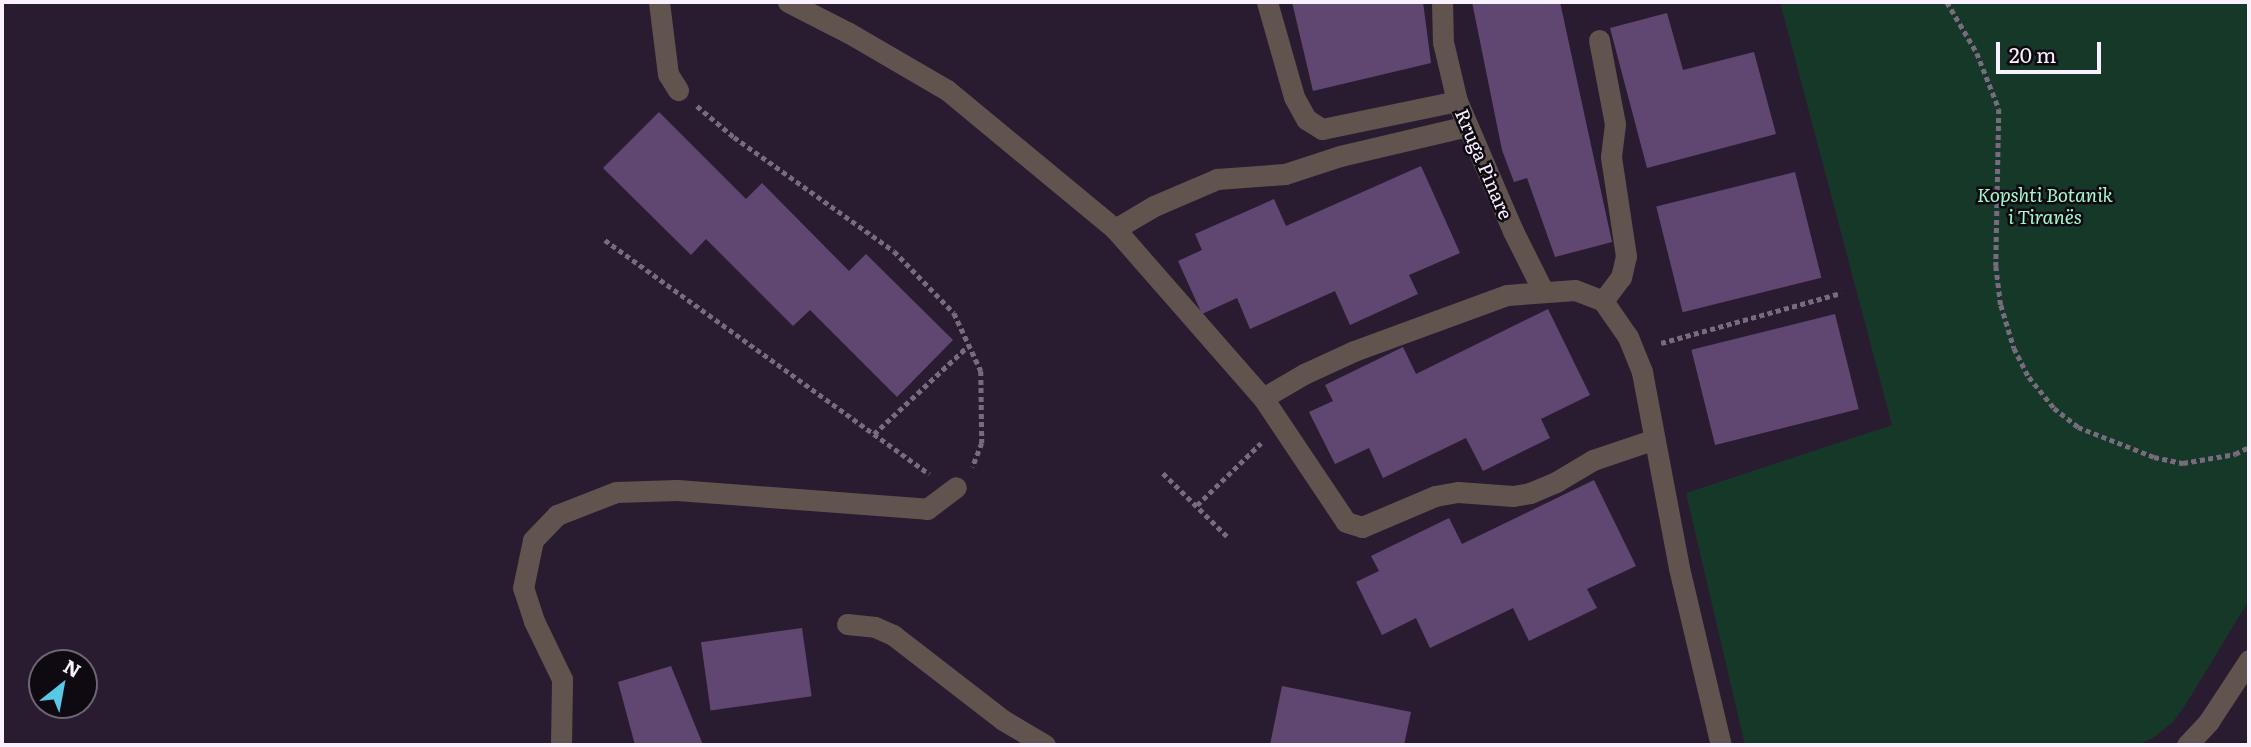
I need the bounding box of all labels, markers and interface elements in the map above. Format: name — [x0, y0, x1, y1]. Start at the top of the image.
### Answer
scale bar — [1999, 28, 2104, 72]
text: 20 m — [2009, 38, 2056, 69]
street label: Rruga Pinare — [1450, 105, 1518, 223]
park label: Kopshti Botanik i Tiranës — [1977, 184, 2113, 228]
north arrow — [28, 649, 98, 719]
text: N — [59, 652, 87, 684]

